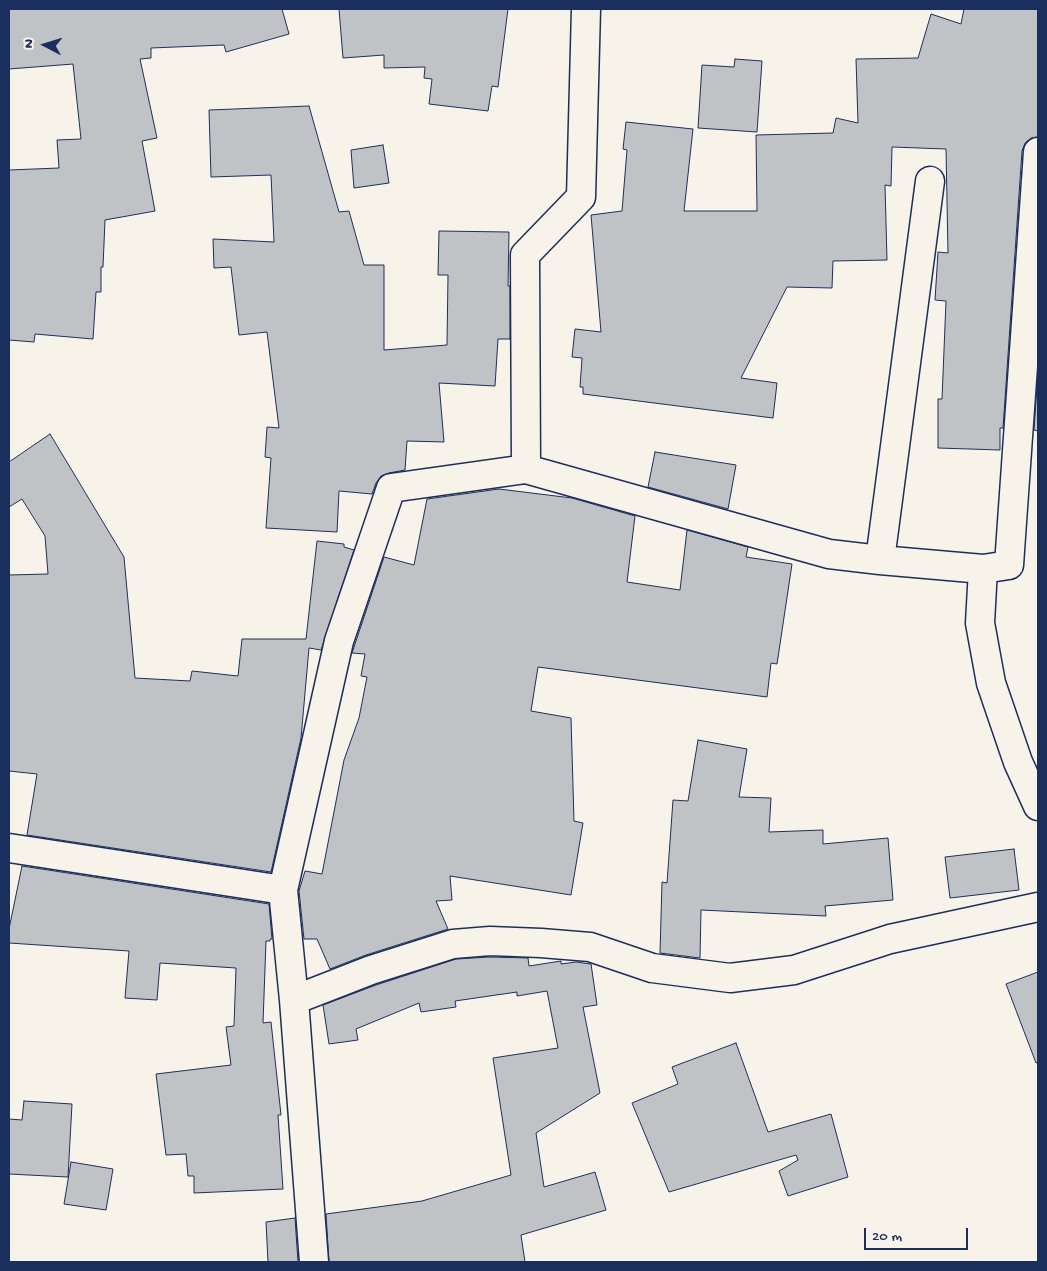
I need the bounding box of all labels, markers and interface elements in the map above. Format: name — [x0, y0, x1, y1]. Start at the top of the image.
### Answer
north arrow — [20, 20, 70, 70]
text: N — [21, 38, 38, 49]
scale bar — [867, 1218, 971, 1250]
text: 20 m — [872, 1228, 902, 1246]

